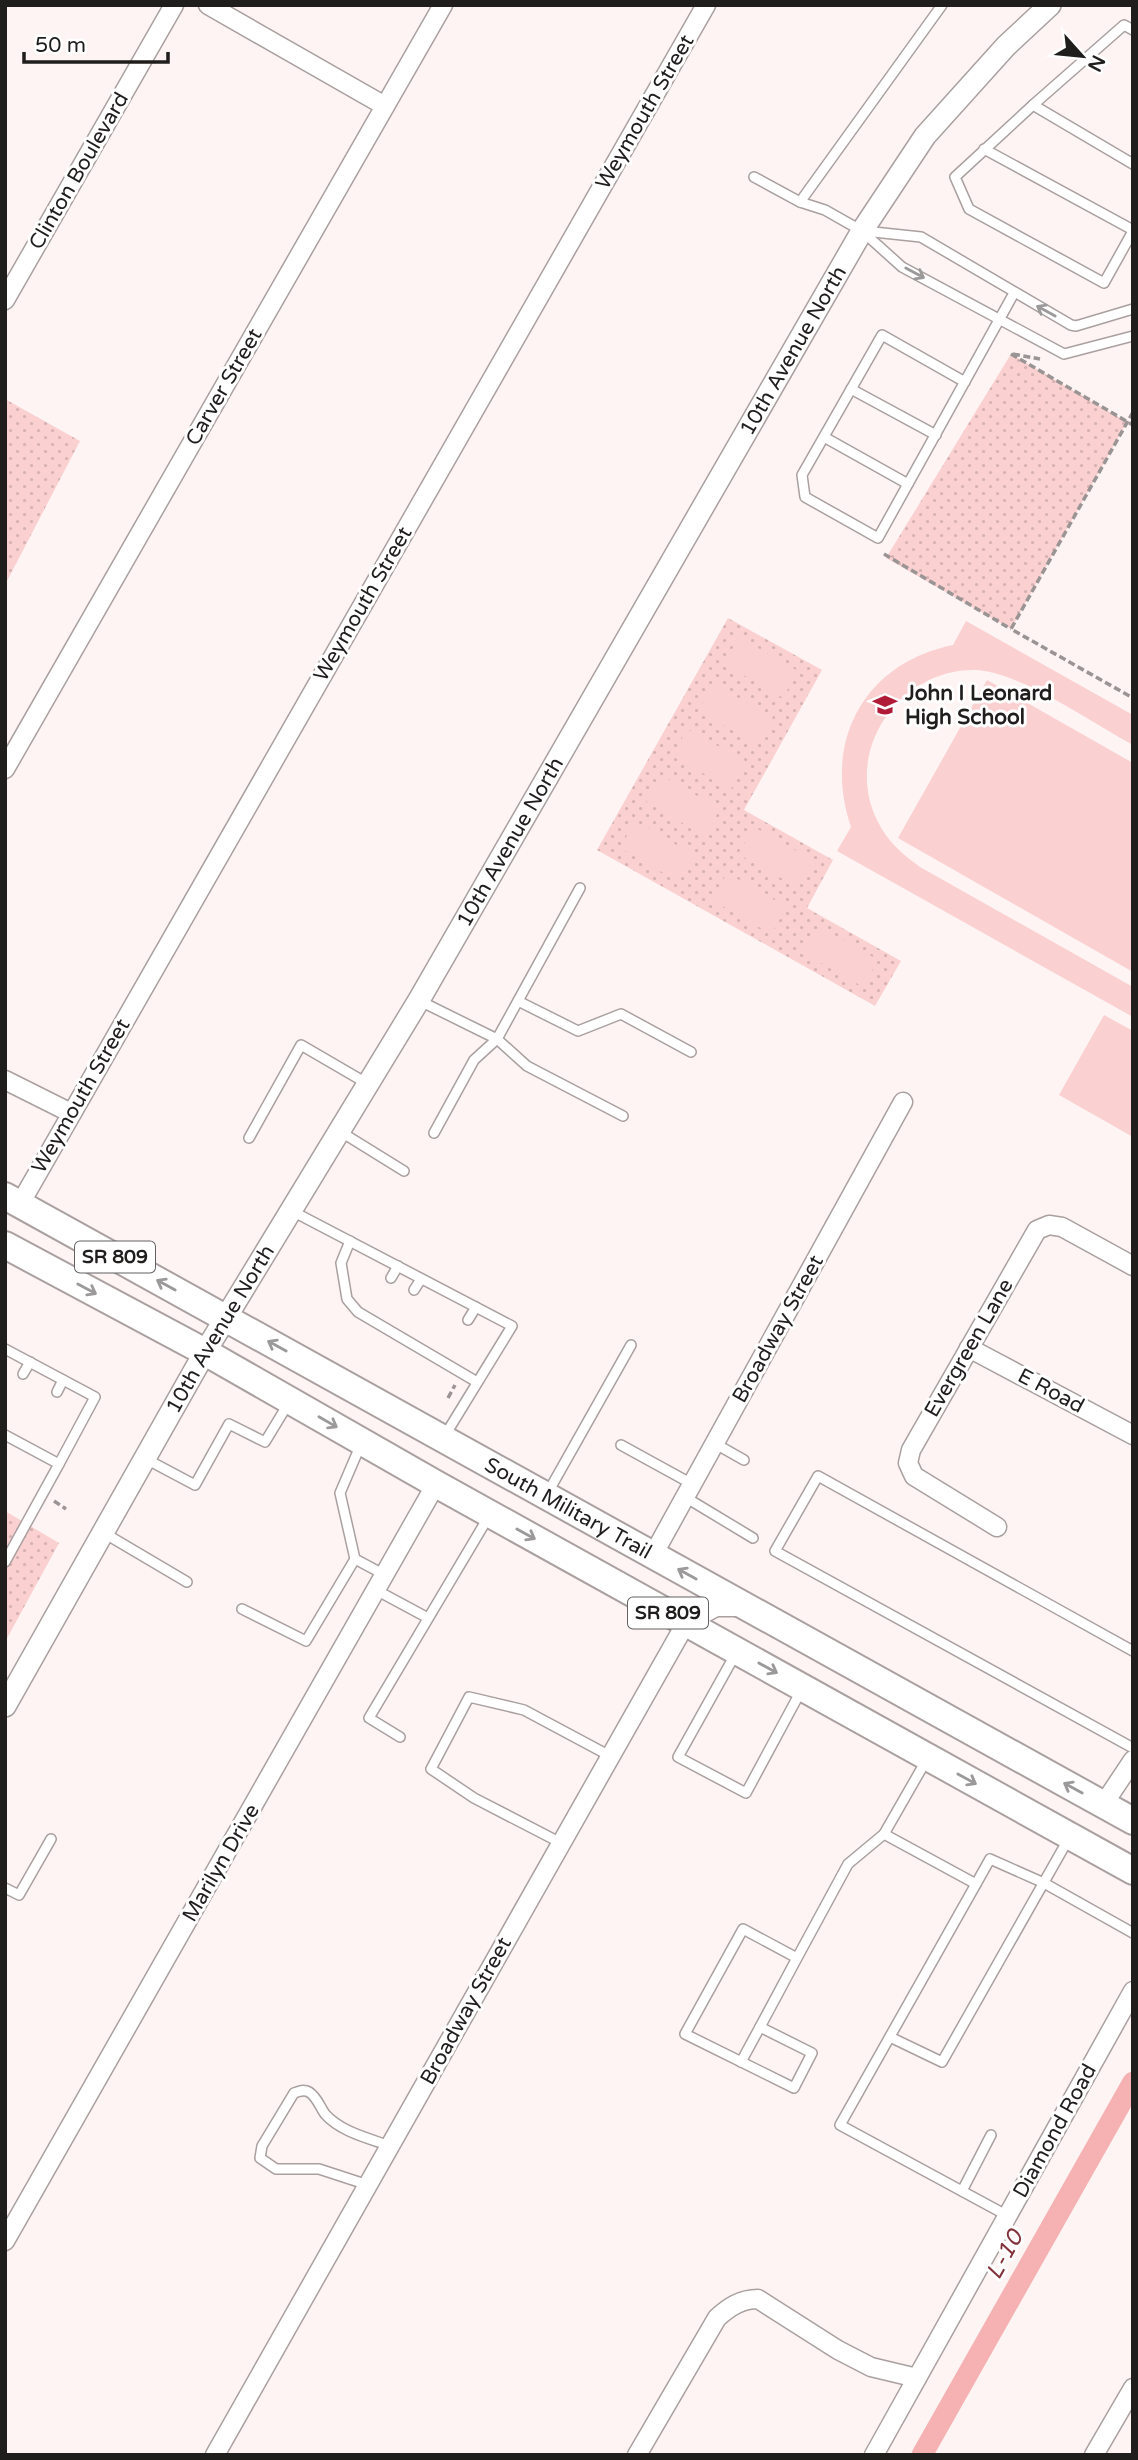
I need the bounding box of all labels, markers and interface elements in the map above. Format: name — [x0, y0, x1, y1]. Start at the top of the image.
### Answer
scale bar — [24, 21, 168, 65]
north arrow — [1047, 21, 1117, 91]
street label: Weymouth Street — [591, 30, 699, 194]
text: 50 m — [35, 33, 86, 58]
text: N — [1083, 51, 1110, 75]
street label: Clinton Boulevard — [24, 88, 134, 254]
street label: 10th Avenue North — [734, 261, 852, 440]
one-way arrow — [904, 267, 925, 281]
one-way arrow — [1036, 304, 1057, 317]
street label: Carver Street — [180, 324, 268, 450]
street label: Weymouth Street — [309, 522, 417, 686]
place label: John I Leonard High School — [904, 681, 1052, 730]
school or university icon: John I Leonard High School — [871, 691, 899, 719]
street label: 10th Avenue North — [451, 753, 569, 931]
street label: Weymouth Street — [27, 1014, 135, 1178]
street label: 10th Avenue North — [160, 1240, 280, 1418]
road number: SR 809 — [75, 1242, 155, 1273]
street label: Broadway Street — [727, 1251, 829, 1407]
street label: Evergreen Lane — [919, 1274, 1019, 1421]
one-way arrow — [156, 1278, 177, 1291]
one-way arrow — [76, 1283, 97, 1297]
one-way arrow — [267, 1339, 287, 1353]
street label: E Road — [1014, 1363, 1088, 1419]
one-way arrow — [317, 1416, 337, 1430]
street label: South Military Trail — [480, 1452, 656, 1564]
one-way arrow — [515, 1528, 536, 1541]
one-way arrow — [677, 1567, 698, 1580]
road number: SR 809 — [628, 1597, 708, 1628]
one-way arrow — [757, 1661, 777, 1675]
one-way arrow — [956, 1772, 976, 1786]
one-way arrow — [1063, 1781, 1084, 1794]
street label: Marilyn Drive — [177, 1800, 265, 1926]
street label: Broadway Street — [415, 1933, 517, 2089]
street label: Diamond Road — [1008, 2060, 1102, 2202]
water label: L-10 — [980, 2223, 1031, 2284]

